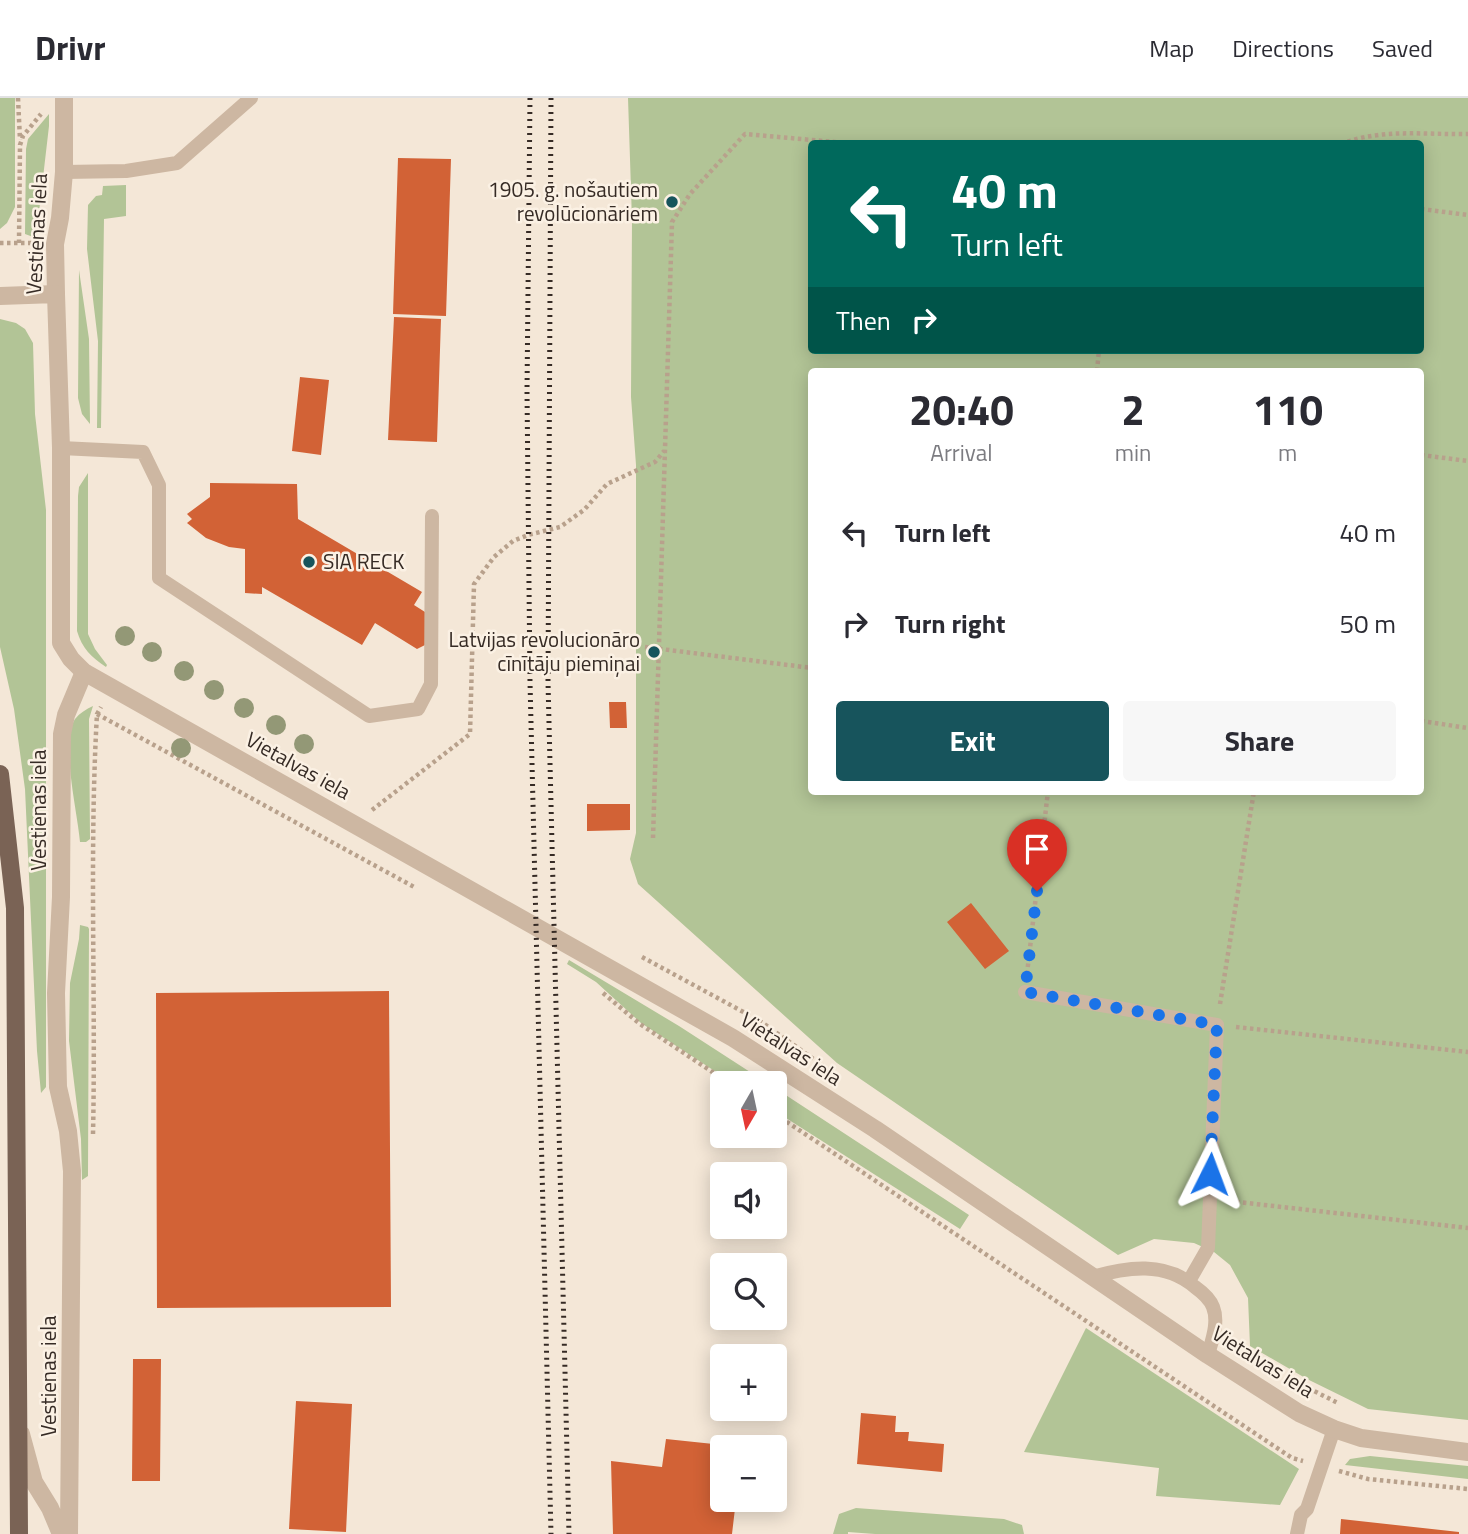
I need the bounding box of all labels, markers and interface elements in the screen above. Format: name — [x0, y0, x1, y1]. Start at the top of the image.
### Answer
text: Drivr — [35, 23, 106, 73]
text: Map — [1149, 30, 1194, 66]
text: Directions — [1232, 30, 1334, 66]
text: Saved — [1372, 30, 1433, 66]
text: 40 m — [951, 152, 1058, 227]
icon: left — [836, 168, 927, 259]
street label: Vestienas iela — [17, 172, 55, 295]
place label: 1905. g. nošautiem revolūcionāriem — [488, 173, 658, 229]
marker: 1905. g. nošautiem revolūcionāriem — [664, 194, 680, 210]
text: Turn left — [951, 220, 1063, 268]
text: Then — [836, 301, 891, 340]
icon: right — [905, 301, 943, 339]
text: 20:40 — [909, 377, 1014, 441]
text: 2 — [1121, 377, 1145, 441]
text: 110 — [1252, 377, 1323, 441]
text: Arrival — [930, 435, 993, 470]
text: min — [1115, 435, 1151, 470]
text: m — [1278, 435, 1297, 470]
text: Turn left — [895, 513, 990, 552]
text: 40 m — [1339, 513, 1396, 552]
icon: left — [836, 514, 874, 552]
place label: SIA RECK — [323, 545, 404, 577]
marker: SIA RECK — [301, 554, 317, 570]
text: Turn right — [895, 604, 1006, 643]
text: 50 m — [1339, 604, 1396, 643]
icon: right — [836, 605, 874, 643]
place label: Latvijas revolucionāro cīnītāju piemiņai — [449, 623, 640, 679]
marker: Latvijas revolucionāro cīnītāju piemiņai — [646, 644, 662, 660]
button: Exit — [836, 701, 1109, 781]
button: Share — [1123, 701, 1396, 781]
street label: Vietalvas iela — [240, 723, 357, 807]
street label: Vestienas iela — [22, 749, 54, 871]
pin — [1007, 819, 1067, 891]
icon: arrive — [1018, 830, 1056, 868]
street label: Vietalvas iela — [734, 1003, 849, 1093]
north arrow — [710, 1071, 788, 1148]
map controls — [710, 1071, 787, 1512]
position arrow — [1173, 1137, 1247, 1211]
button: sound — [710, 1162, 787, 1239]
button: search — [710, 1253, 787, 1330]
street label: Vestienas iela — [32, 1315, 64, 1437]
street label: Vietalvas iela — [1206, 1317, 1321, 1406]
button: + — [710, 1344, 787, 1421]
button: − — [710, 1435, 787, 1512]

